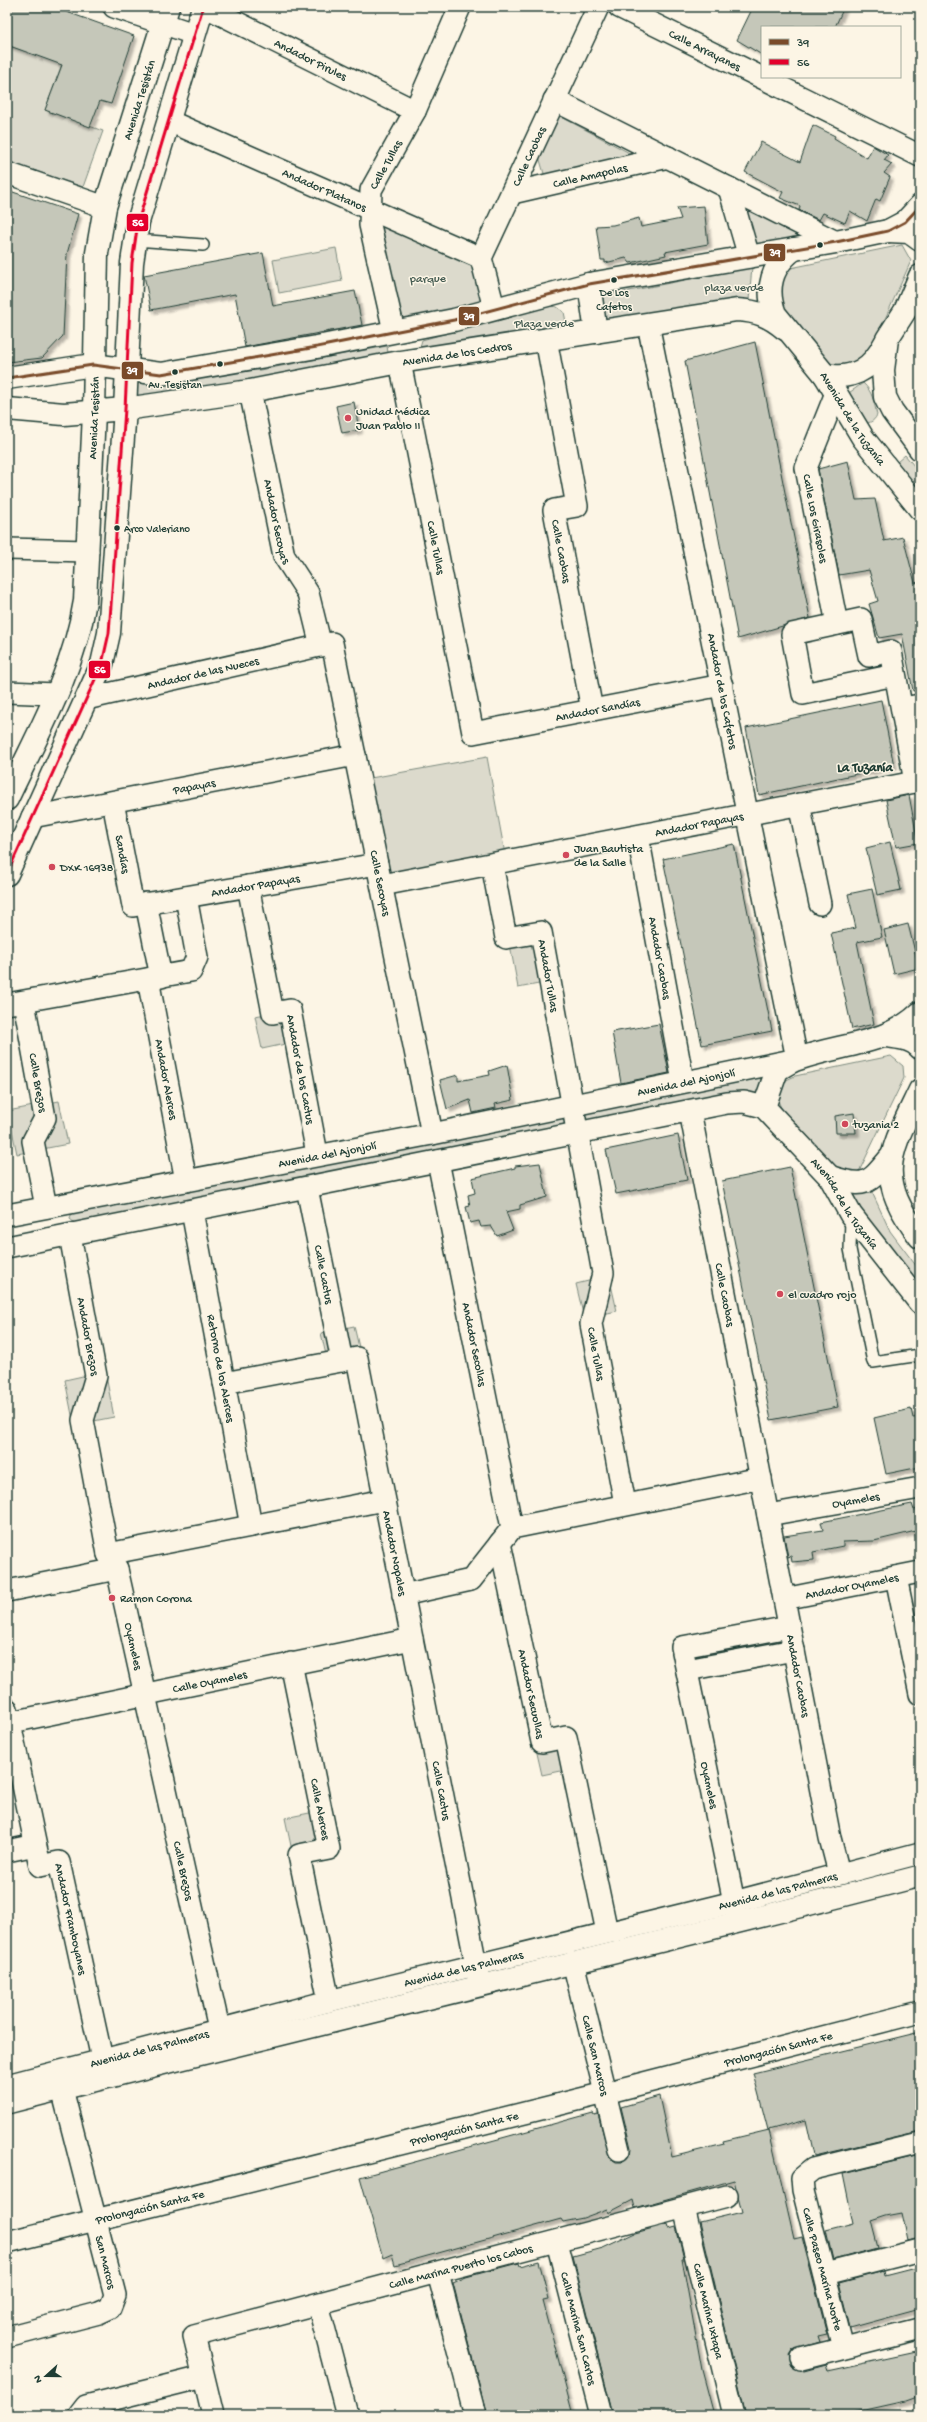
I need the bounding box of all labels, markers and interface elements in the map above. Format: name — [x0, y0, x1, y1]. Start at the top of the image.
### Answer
legend — [761, 26, 901, 78]
street label: Calle Arrayanes — [666, 28, 743, 75]
street label: Andador Pirules — [271, 37, 349, 85]
text: 39 — [796, 37, 809, 51]
text: 56 — [797, 57, 810, 71]
street label: Avenida Tesistán — [122, 58, 160, 142]
street label: Calle Caobas — [510, 124, 550, 189]
street label: Calle Tullas — [368, 138, 407, 192]
street label: Calle Amapolas — [552, 161, 629, 192]
street label: Andador Platanos — [279, 167, 369, 216]
line badge: 56 — [126, 213, 149, 232]
text: 56 — [132, 218, 144, 230]
unlabelled marker — [815, 240, 825, 250]
line badge: 39 — [763, 243, 786, 262]
text: 39 — [768, 248, 781, 260]
park label: parque — [409, 273, 447, 287]
marker: De Los Cafetos — [609, 275, 619, 285]
park label: plaza verde — [704, 282, 764, 296]
place label: De Los Cafetos — [596, 288, 633, 314]
line badge: 39 — [458, 306, 480, 326]
text: 39 — [462, 312, 475, 324]
park label: Plaza verde — [513, 318, 575, 332]
street label: Avenida de los Cedros — [402, 340, 513, 371]
unlabelled marker — [215, 359, 225, 369]
line badge: 39 — [121, 361, 144, 380]
text: 39 — [125, 366, 138, 378]
marker: Av. Tesistan — [170, 367, 180, 377]
street label: Avenida de la Tuzanía — [816, 370, 887, 469]
street label: Avenida Tesistán — [87, 376, 104, 460]
place label: Av. Tesistan — [148, 380, 203, 392]
place label: Unidad Médica Juan Pablo II — [356, 406, 430, 434]
marker: Unidad Médica Juan Pablo II — [343, 413, 353, 423]
street label: Calle Los Girasoles — [798, 473, 830, 565]
street label: Andador Secoyas — [259, 478, 293, 568]
street label: Calle Caobas — [547, 518, 573, 585]
street label: Calle Tullas — [422, 520, 447, 576]
marker: Arco Valeriano — [112, 523, 122, 533]
place label: Arco Valeriano — [124, 524, 190, 536]
street label: Andador de los Cafetos — [703, 632, 739, 751]
street label: Andador de las Nueces — [146, 655, 261, 694]
line badge: 56 — [88, 660, 111, 679]
text: 56 — [94, 665, 106, 677]
street label: Andador Sandías — [555, 696, 642, 726]
district label: La Tuzanía — [837, 761, 893, 776]
street label: Papayas — [171, 777, 217, 799]
street label: Andador Papayas — [654, 810, 745, 841]
street label: Sandías — [111, 834, 132, 875]
place label: Juan Bautista de la Salle — [574, 843, 643, 871]
street label: Calle Secoyas — [365, 849, 393, 918]
marker: Juan Bautista de la Salle — [561, 850, 571, 860]
marker: DXK 16938 — [47, 862, 57, 872]
place label: DXK 16938 — [59, 862, 114, 876]
street label: Andador Papayas — [210, 872, 302, 901]
street label: Andador Caobas — [644, 916, 673, 1001]
street label: Andador Tullas — [533, 938, 561, 1014]
street label: Andador de los Cactus — [282, 1014, 316, 1126]
street label: Andador Alerces — [150, 1038, 179, 1122]
street label: Calle Brezos — [24, 1052, 49, 1114]
street label: Avenida del Ajonjolí — [636, 1067, 737, 1101]
marker: tuzania 2 — [840, 1119, 850, 1129]
place label: tuzania 2 — [852, 1119, 899, 1133]
street label: Avenida del Ajonjolí — [277, 1140, 378, 1172]
street label: Avenida de la Tuzanía — [807, 1156, 880, 1253]
street label: Calle Cactus — [310, 1244, 335, 1306]
street label: Calle Caobas — [710, 1262, 736, 1329]
marker: el cuadro rojo — [775, 1289, 785, 1299]
place label: el cuadro rojo — [788, 1289, 857, 1303]
street label: Andador Brezos — [73, 1296, 101, 1378]
street label: Andador Secollas — [458, 1301, 488, 1388]
street label: Retorno de los Alerces — [203, 1313, 237, 1424]
street label: Calle Tullas — [583, 1326, 607, 1383]
street label: Oyameles — [831, 1490, 881, 1512]
street label: Andador Nopales — [378, 1509, 409, 1598]
street label: Andador Oyameles — [804, 1571, 900, 1604]
marker: Ramon Corona — [107, 1593, 117, 1603]
place label: Ramon Corona — [120, 1593, 192, 1607]
street label: Oyameles — [120, 1622, 144, 1672]
street label: Andador Caobas — [782, 1634, 812, 1719]
street label: Andador Secuollas — [514, 1648, 546, 1741]
street label: Calle Oyameles — [172, 1668, 249, 1697]
street label: Calle Cactus — [427, 1760, 453, 1822]
street label: Oyameles — [696, 1761, 720, 1811]
street label: Calle Alerces — [306, 1777, 332, 1842]
street label: Calle Brezos — [169, 1840, 195, 1902]
street label: Andador Framboyanes — [50, 1862, 89, 1977]
street label: Avenida de las Palmeras — [717, 1870, 840, 1914]
street label: Avenida de las Palmeras — [403, 1949, 525, 1991]
street label: Calle San Marcos — [577, 2014, 611, 2098]
street label: Avenida de las Palmeras — [89, 2027, 211, 2072]
street label: Prolongación Santa Fe — [722, 2030, 835, 2071]
street label: Prolongación Santa Fe — [408, 2110, 521, 2151]
street label: Prolongación Santa Fe — [93, 2188, 207, 2229]
street label: Calle Paseo Marina Norte — [798, 2206, 844, 2333]
street label: San Marcos — [91, 2234, 118, 2291]
street label: Calle Marina Puerto los Cabos — [388, 2242, 535, 2293]
street label: Calle Marina Ixtapa — [689, 2262, 725, 2361]
street label: Calle Marina San Carlos — [556, 2271, 598, 2387]
north arrow — [26, 2356, 66, 2396]
text: N — [32, 2373, 45, 2384]

